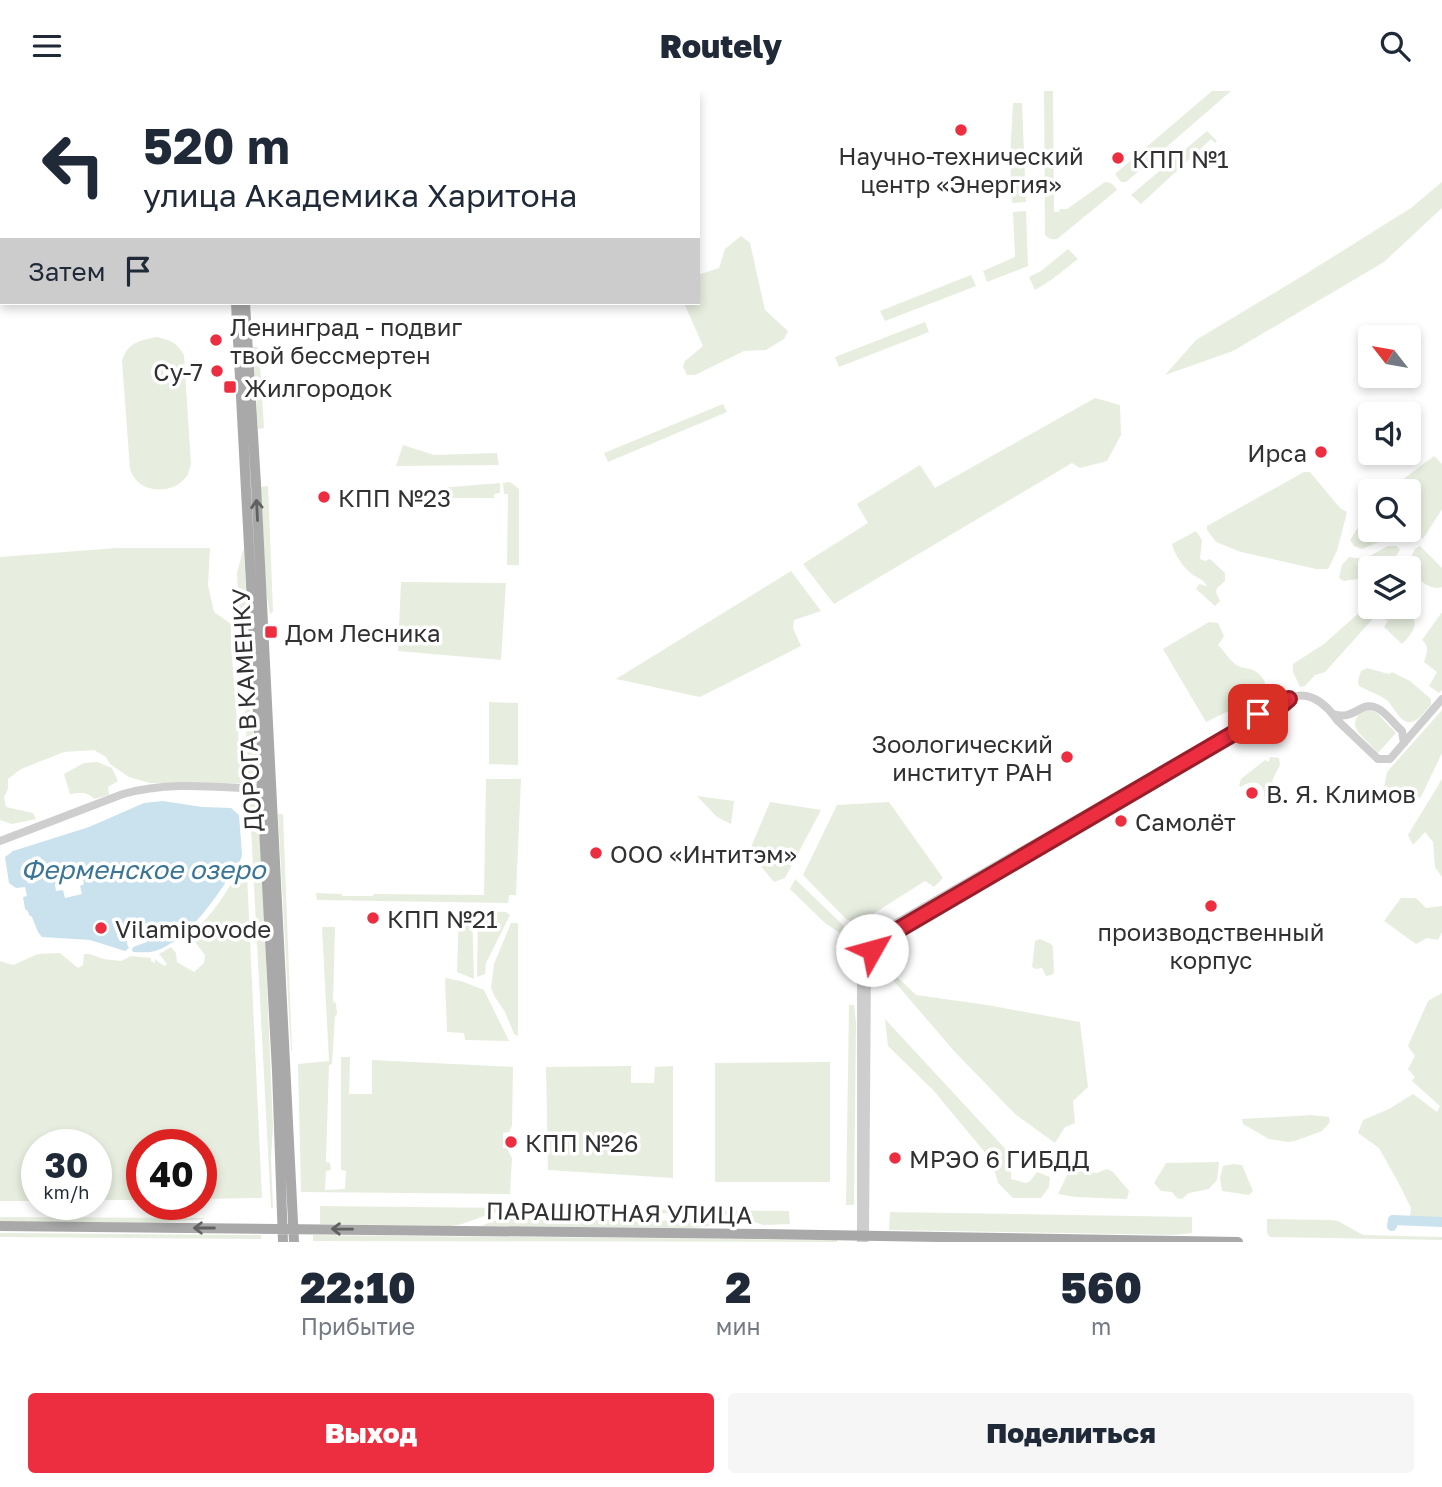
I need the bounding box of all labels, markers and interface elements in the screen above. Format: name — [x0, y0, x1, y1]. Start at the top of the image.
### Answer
icon: menu — [28, 27, 66, 65]
text: Routely — [660, 27, 782, 65]
icon: search — [1376, 27, 1414, 65]
text: 520 m — [143, 116, 290, 175]
icon: left — [28, 119, 119, 210]
marker: Научно-технический центр «Энергия» — [953, 122, 969, 138]
place label: Научно-технический центр «Энергия» — [838, 141, 1084, 198]
place label: КПП №1 — [1132, 144, 1229, 173]
marker: КПП №1 — [1110, 150, 1126, 166]
text: улица Академика Харитона — [143, 176, 577, 214]
icon: arrive — [119, 252, 157, 290]
text: Затем — [28, 256, 105, 287]
place label: Ленинград - подвиг твой бессмертен — [230, 312, 462, 369]
north arrow — [1358, 325, 1421, 389]
map controls — [1358, 325, 1421, 619]
marker: Ленинград - подвиг твой бессмертен — [208, 332, 224, 348]
place label: Су-7 — [153, 357, 203, 386]
marker: Су-7 — [209, 363, 225, 379]
place label: Жилгородок — [244, 373, 393, 402]
marker: Жилгородок — [222, 379, 238, 395]
button: sound — [1358, 402, 1421, 465]
place label: Ирса — [1247, 438, 1307, 467]
marker: Ирса — [1313, 444, 1329, 460]
button: search — [1358, 479, 1421, 542]
place label: КПП №23 — [338, 483, 451, 512]
marker: КПП №23 — [316, 489, 332, 505]
one-way arrow — [251, 499, 264, 522]
button: layers — [1358, 556, 1421, 619]
street label: ДОРОГА В КАМЕНКУ — [225, 588, 267, 832]
place label: Дом Лесника — [285, 618, 441, 647]
marker: Дом Лесника — [263, 624, 279, 640]
pin — [1228, 684, 1288, 744]
icon: arrive — [1239, 695, 1277, 733]
place label: Зоологический институт РАН — [872, 729, 1053, 786]
marker: Зоологический институт РАН — [1059, 749, 1075, 765]
place label: В. Я. Климов — [1266, 779, 1416, 808]
marker: В. Я. Климов — [1244, 785, 1260, 801]
place label: Самолёт — [1135, 807, 1236, 836]
marker: Самолёт — [1113, 813, 1129, 829]
place label: ООО «Интитэм» — [610, 839, 797, 868]
marker: ООО «Интитэм» — [588, 845, 604, 861]
water label: Ферменское озеро — [21, 854, 267, 885]
marker: производственный корпус — [1203, 898, 1219, 914]
place label: КПП №21 — [387, 904, 498, 933]
marker: КПП №21 — [365, 910, 381, 926]
position arrow — [835, 913, 909, 987]
place label: Vilamipovode — [115, 914, 271, 943]
place label: производственный корпус — [1098, 917, 1324, 974]
marker: Vilamipovode — [93, 920, 109, 936]
place label: КПП №26 — [525, 1128, 639, 1157]
speed limit sign: 40 — [126, 1129, 217, 1220]
marker: КПП №26 — [503, 1134, 519, 1150]
text: 30 — [44, 1144, 89, 1186]
place label: МРЭО 6 ГИБДД — [909, 1144, 1090, 1173]
marker: МРЭО 6 ГИБДД — [887, 1150, 903, 1166]
text: km/h — [44, 1181, 89, 1203]
street label: ПАРАШЮТНАЯ УЛИЦА — [486, 1195, 752, 1229]
one-way arrow — [193, 1221, 216, 1234]
one-way arrow — [330, 1223, 353, 1236]
text: 22:10 — [300, 1262, 416, 1312]
text: 2 — [725, 1262, 751, 1312]
text: 560 — [1060, 1262, 1142, 1312]
text: Прибытие — [301, 1312, 415, 1340]
text: мин — [716, 1312, 760, 1340]
text: m — [1091, 1312, 1111, 1340]
button: Выход — [28, 1393, 714, 1473]
button: Поделиться — [728, 1393, 1414, 1473]

